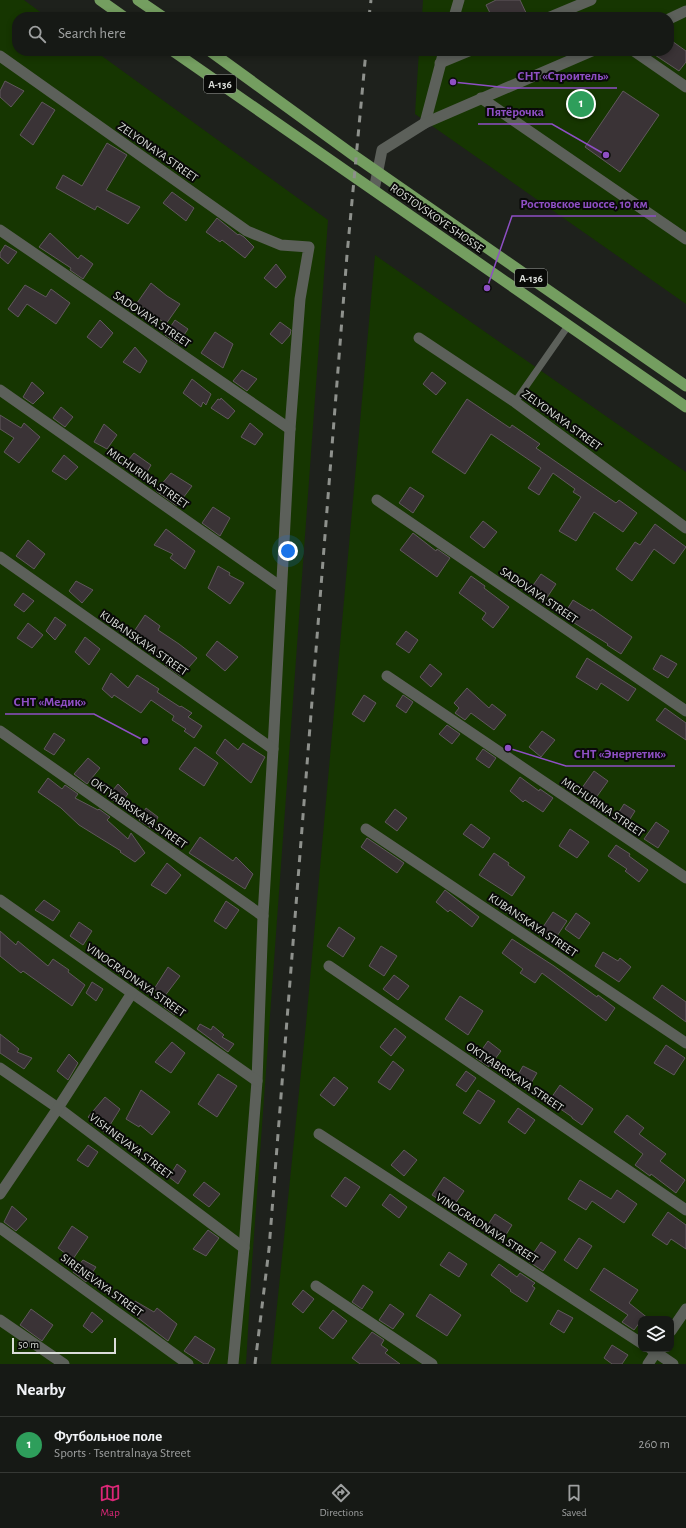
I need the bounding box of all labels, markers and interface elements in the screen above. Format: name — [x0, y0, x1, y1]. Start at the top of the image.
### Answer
search box — [12, 12, 674, 56]
icon: search — [26, 23, 48, 45]
text: Search here — [58, 26, 126, 41]
callout: СНТ «Строитель» — [509, 63, 617, 88]
text: СНТ «Строитель» — [517, 70, 609, 83]
road number: А-136 — [204, 75, 236, 93]
pin: 1 — [568, 89, 594, 119]
callout: Пятёрочка — [478, 99, 552, 124]
text: Пятёрочка — [486, 106, 544, 119]
street label: ZELYONAYA STREET — [116, 120, 200, 184]
street label: ROSTOVSKOYE SHOSSE — [388, 181, 486, 255]
callout: Ростовское шоссе, 10 км — [512, 191, 656, 216]
text: Ростовское шоссе, 10 км — [520, 198, 648, 211]
road number: А-136 — [515, 269, 547, 287]
street label: SADOVAYA STREET — [111, 289, 193, 349]
street label: ZELYONAYA STREET — [520, 387, 604, 453]
street label: MICHURINA STREET — [105, 445, 191, 511]
your location — [278, 541, 298, 561]
street label: SADOVAYA STREET — [498, 565, 580, 625]
street label: KUBANSKAYA STREET — [98, 608, 190, 678]
callout: СНТ «Медик» — [5, 689, 94, 714]
text: СНТ «Медик» — [14, 696, 86, 709]
callout: СНТ «Энергетик» — [566, 741, 675, 766]
text: СНТ «Энергетик» — [574, 748, 666, 761]
street label: OKTYABRSKAYA STREET — [89, 775, 189, 851]
street label: MICHURINA STREET — [559, 775, 647, 839]
street label: KUBANSKAYA STREET — [486, 891, 580, 959]
street label: VINOGRADNAYA STREET — [84, 941, 188, 1019]
street label: OKTYABRSKAYA STREET — [464, 1040, 566, 1114]
street label: VISHNEVAYA STREET — [87, 1111, 175, 1181]
street label: VINOGRADNAYA STREET — [434, 1191, 540, 1265]
street label: SIRENEVAYA STREET — [59, 1251, 145, 1319]
map controls — [638, 1316, 674, 1352]
button: layers — [638, 1316, 674, 1352]
scale bar — [12, 1336, 116, 1355]
text: 50 m — [18, 1339, 39, 1350]
text: Nearby — [16, 1381, 66, 1398]
text: Футбольное поле — [54, 1429, 162, 1444]
text: 1 — [27, 1438, 31, 1451]
text: 260 m — [639, 1438, 670, 1451]
text: Sports · Tsentralnaya Street — [54, 1447, 191, 1460]
tab: Map — [99, 1482, 121, 1519]
tab: Directions — [319, 1482, 363, 1519]
tab: Saved — [562, 1482, 587, 1519]

